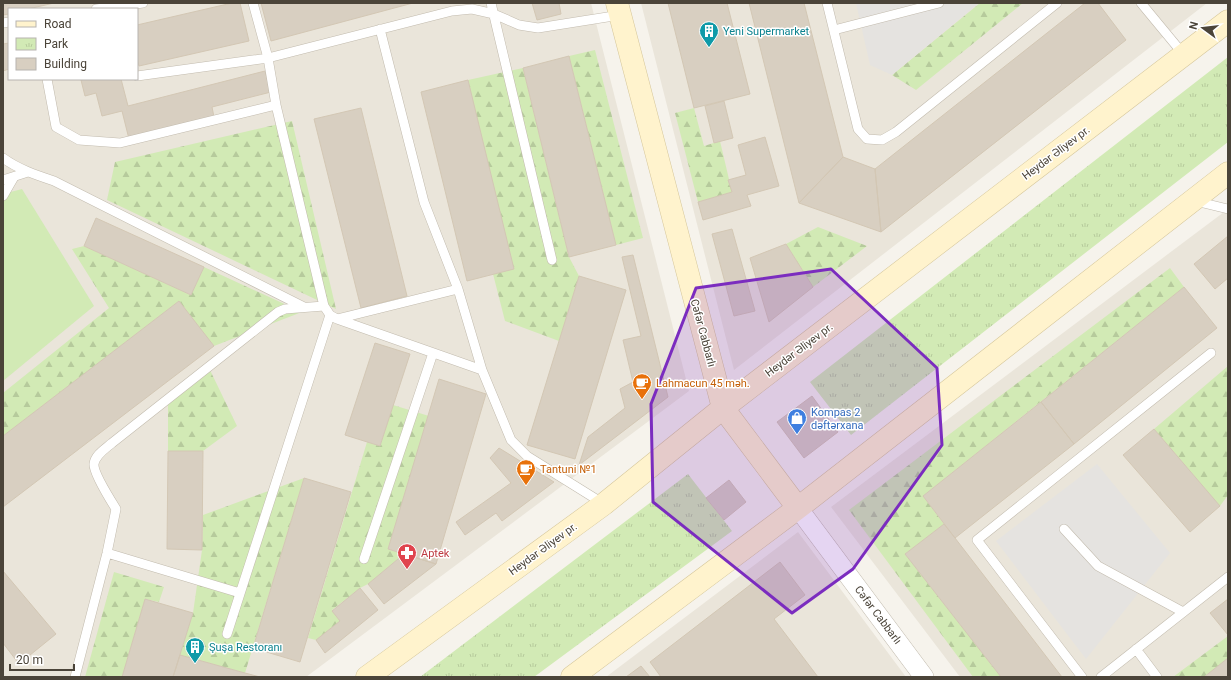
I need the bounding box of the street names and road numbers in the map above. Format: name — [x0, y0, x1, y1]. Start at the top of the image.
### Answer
street label: Heydər Əliyev pr. — [1020, 123, 1092, 183]
street label: Cəfər Cabbarlı — [688, 298, 718, 368]
street label: Heydər Əliyev pr. — [763, 320, 835, 380]
street label: Heydər Əliyev pr. — [506, 520, 580, 578]
street label: Cəfər Cabbarlı — [852, 583, 904, 647]

